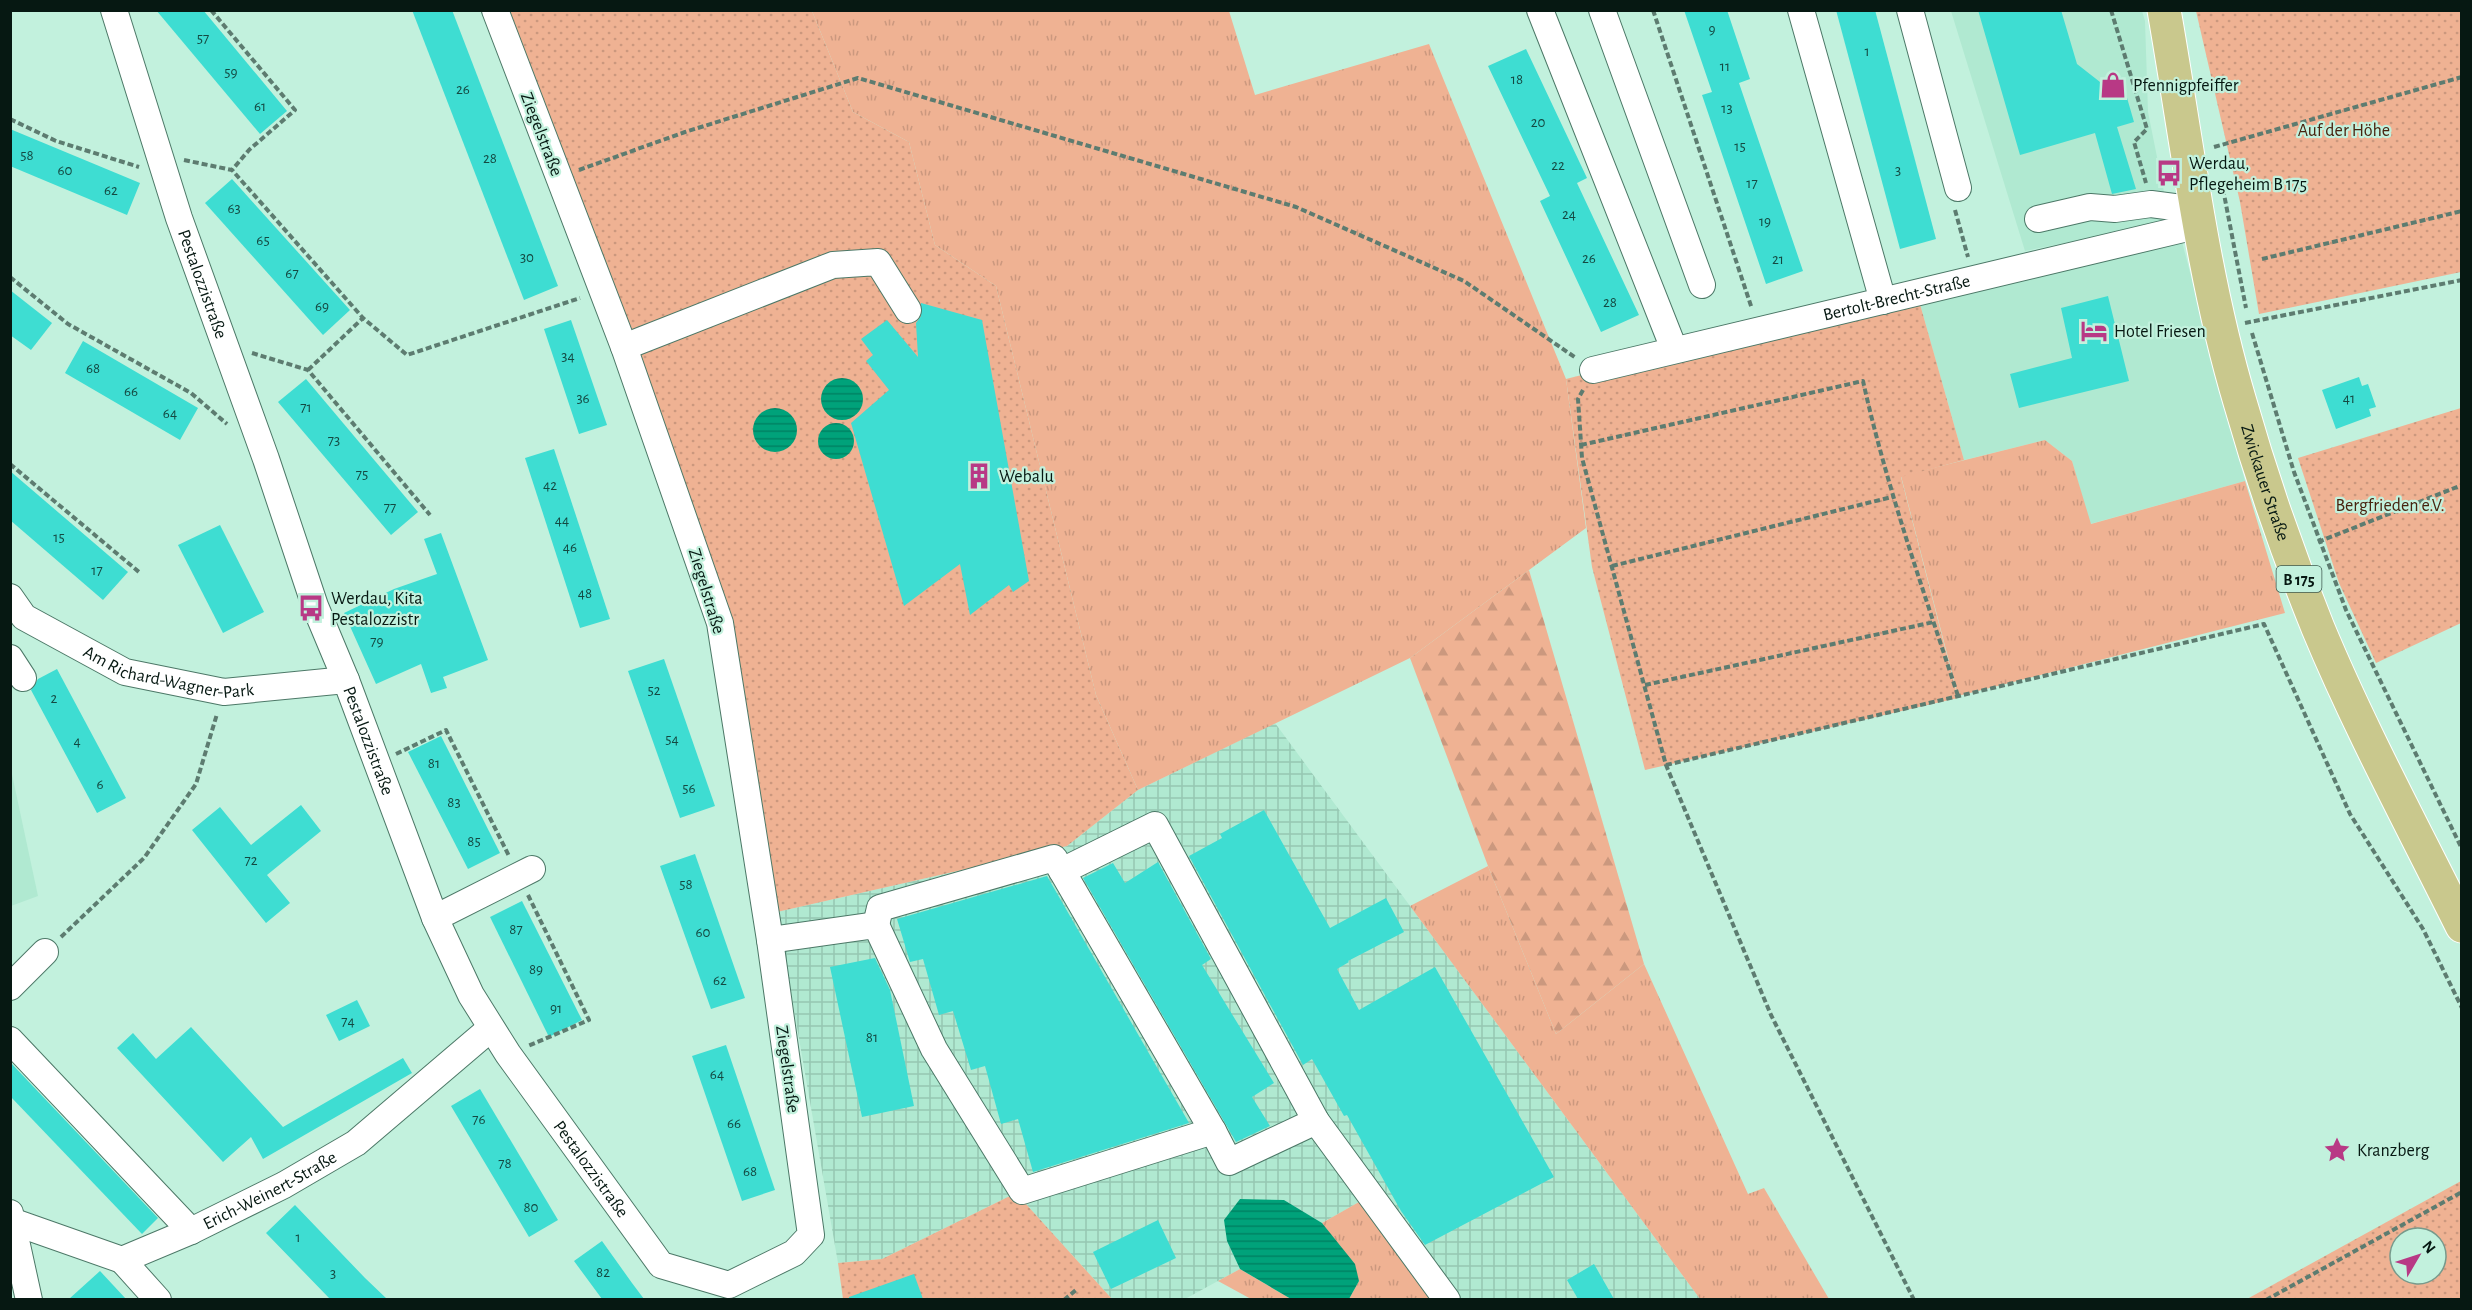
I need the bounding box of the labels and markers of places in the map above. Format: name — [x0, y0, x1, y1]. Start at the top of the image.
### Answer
shop icon: Pfennigpfeiffer — [2098, 70, 2128, 100]
place label: Pfennigpfeiffer — [2133, 77, 2239, 95]
place label: Werdau, Pflegeheim B 175 — [2189, 155, 2307, 194]
bus stop icon: Werdau, Pflegeheim B 175 — [2154, 158, 2184, 188]
hotel icon: Hotel Friesen — [2079, 316, 2109, 346]
place label: Hotel Friesen — [2114, 323, 2206, 341]
building icon: Webalu — [964, 461, 994, 491]
place label: Webalu — [999, 468, 1054, 486]
place label: Werdau, Kita Pestalozzistr — [331, 590, 423, 629]
bus stop icon: Werdau, Kita Pestalozzistr — [296, 593, 326, 623]
place icon: Kranzberg — [2322, 1135, 2352, 1165]
place label: Kranzberg — [2357, 1142, 2430, 1160]

